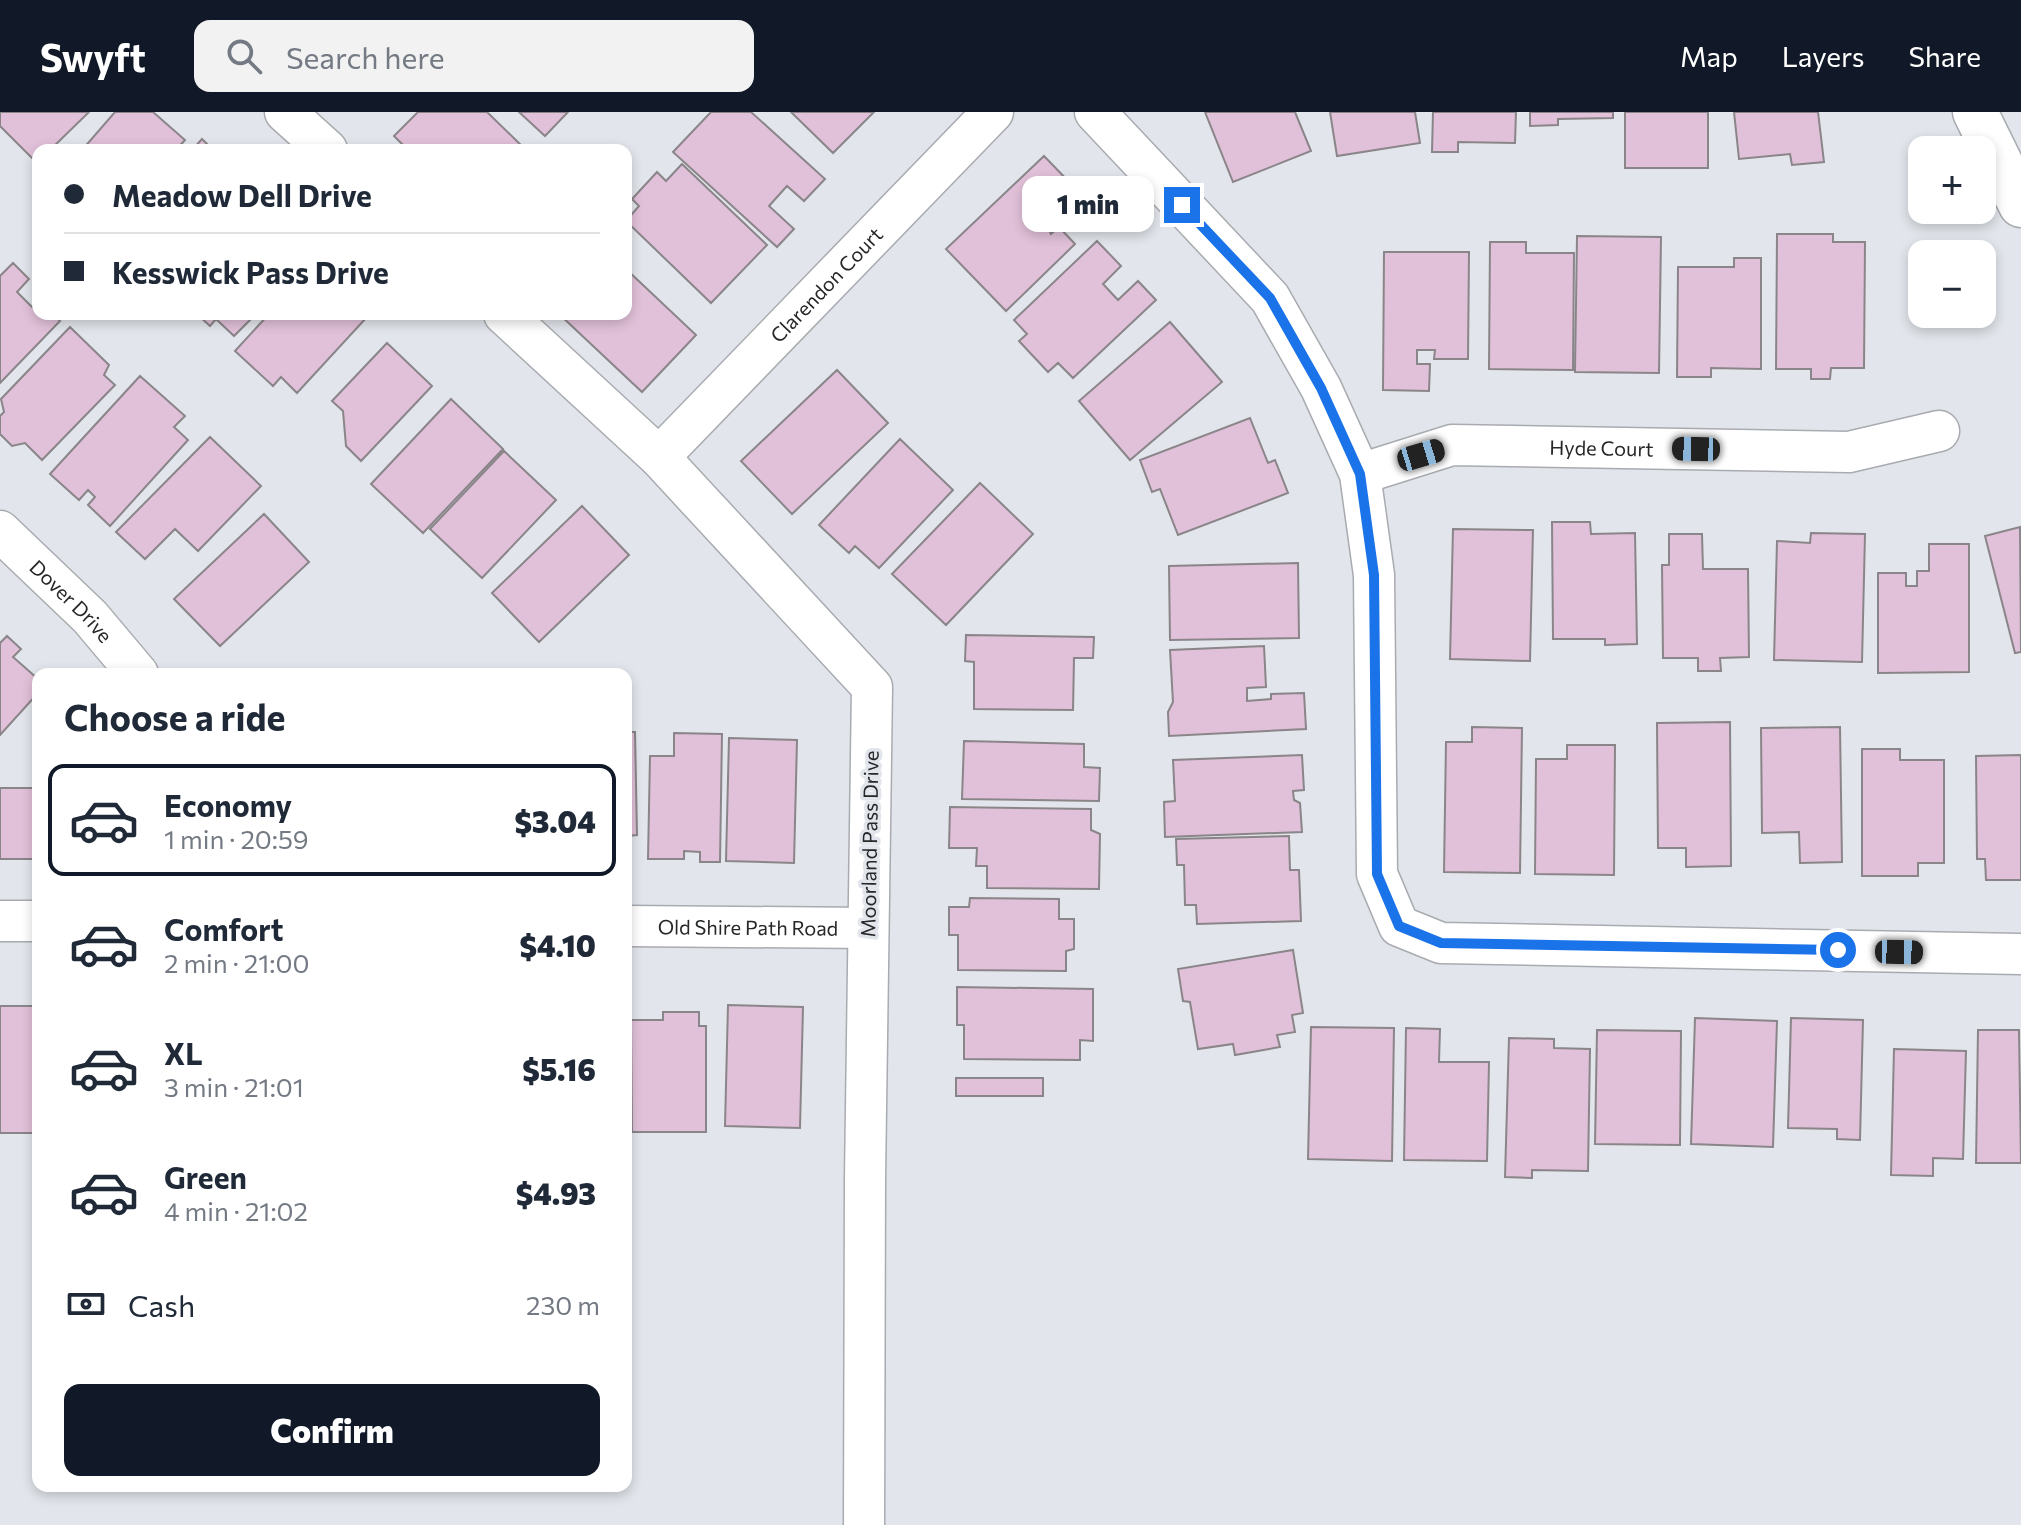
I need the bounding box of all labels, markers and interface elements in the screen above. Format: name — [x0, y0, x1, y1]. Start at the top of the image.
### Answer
search box — [194, 20, 754, 92]
text: Swyft — [40, 33, 146, 80]
icon: search — [222, 34, 266, 78]
text: Search here — [286, 38, 445, 75]
text: Map — [1680, 39, 1738, 73]
text: Layers — [1782, 39, 1864, 73]
text: Share — [1908, 39, 1981, 73]
map controls — [1908, 136, 1996, 328]
button: + — [1908, 136, 1996, 224]
text: Meadow Dell Drive — [112, 176, 372, 213]
callout: 1 min — [1022, 177, 1154, 233]
route end — [1164, 187, 1200, 223]
text: 1 min — [1057, 188, 1119, 219]
street label: Clarendon Court — [765, 222, 887, 347]
button: − — [1908, 240, 1996, 328]
text: Kesswick Pass Drive — [112, 253, 389, 290]
street label: Hyde Court — [1549, 435, 1654, 461]
car — [1395, 437, 1447, 473]
car — [1672, 437, 1720, 461]
street label: Dover Drive — [25, 554, 118, 647]
text: Choose a ride — [64, 694, 285, 738]
street label: Moorland Pass Drive — [855, 750, 883, 938]
icon: car — [68, 784, 140, 856]
text: Economy — [164, 786, 292, 823]
text: $3.04 — [514, 802, 596, 839]
text: 1 min · 20:59 — [164, 823, 309, 854]
icon: car — [68, 908, 140, 980]
text: Comfort — [164, 910, 283, 947]
street label: Old Shire Path Road — [658, 914, 838, 940]
text: $4.10 — [520, 926, 596, 963]
route start — [1820, 932, 1856, 968]
car — [1875, 940, 1923, 964]
text: 2 min · 21:00 — [164, 947, 309, 978]
icon: car — [68, 1032, 140, 1104]
text: XL — [164, 1034, 203, 1071]
text: $5.16 — [522, 1050, 596, 1087]
text: 3 min · 21:01 — [164, 1071, 304, 1102]
icon: car — [68, 1156, 140, 1228]
text: Green — [164, 1158, 247, 1195]
text: $4.93 — [516, 1174, 596, 1211]
text: 4 min · 21:02 — [164, 1195, 308, 1226]
icon: cash — [64, 1282, 108, 1326]
text: Cash — [128, 1286, 195, 1323]
text: 230 m — [526, 1289, 600, 1320]
button: Confirm — [64, 1384, 600, 1476]

